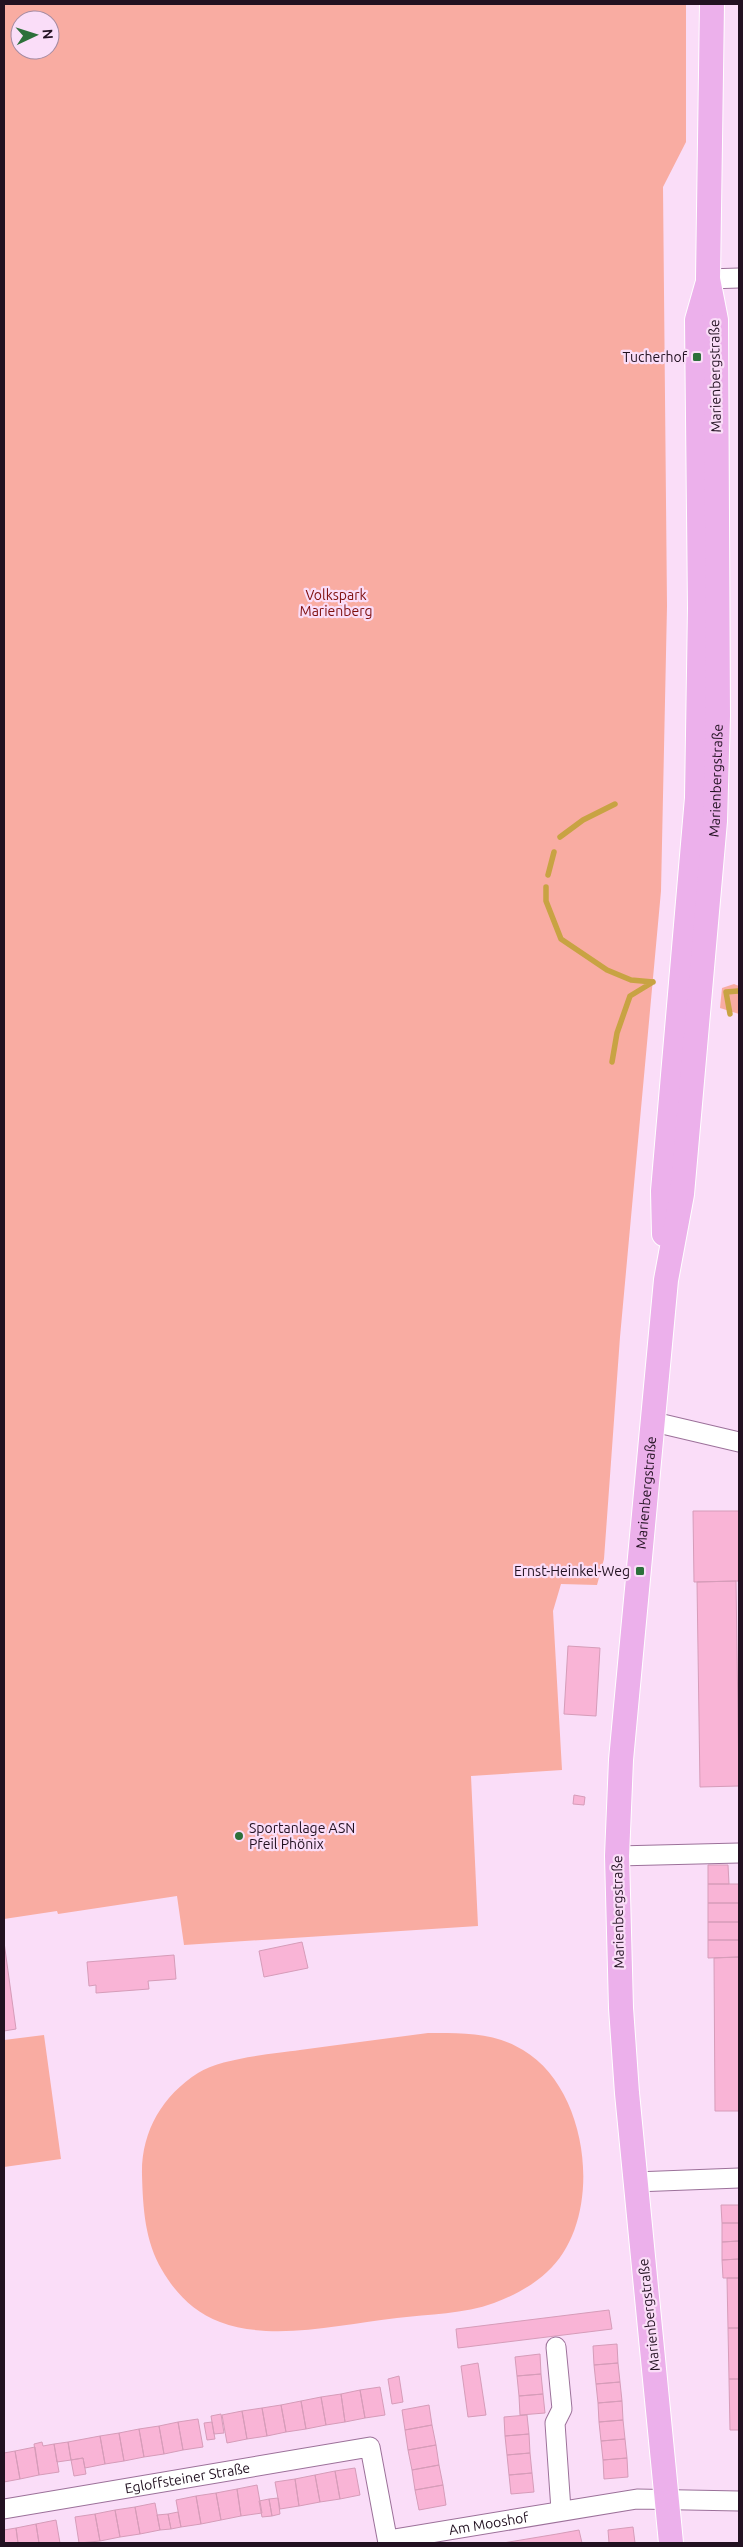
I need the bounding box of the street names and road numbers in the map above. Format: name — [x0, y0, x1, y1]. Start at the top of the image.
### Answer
street label: Marienbergstraße — [706, 319, 724, 433]
street label: Marienbergstraße — [706, 724, 726, 838]
street label: Marienbergstraße — [633, 1435, 659, 1550]
street label: Marienbergstraße — [609, 1855, 627, 1969]
street label: Marienbergstraße — [635, 2258, 663, 2372]
street label: Egloffsteiner Straße — [124, 2459, 251, 2496]
street label: Am Mooshof — [448, 2509, 530, 2538]

